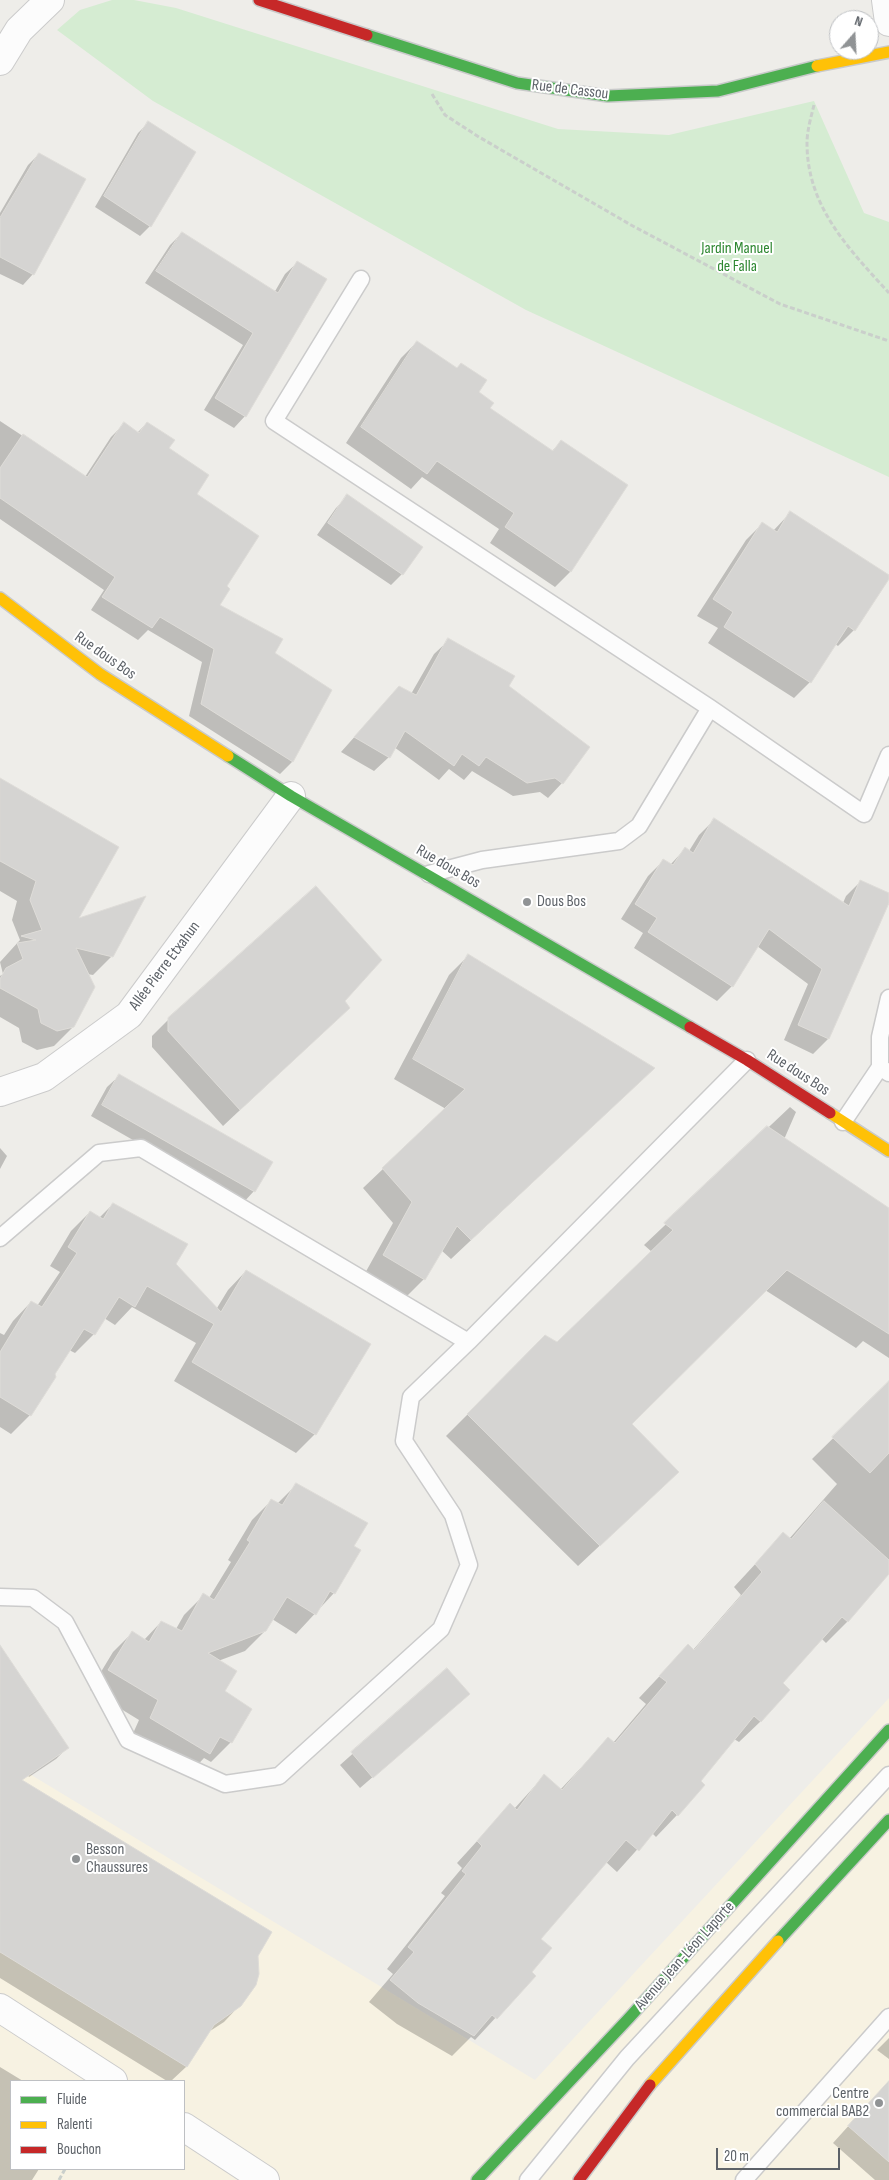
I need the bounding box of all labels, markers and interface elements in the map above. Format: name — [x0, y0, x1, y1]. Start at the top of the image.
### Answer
north arrow — [829, 10, 879, 60]
text: N — [852, 12, 865, 31]
street label: Rue de Cassou — [531, 76, 609, 104]
park label: Jardin Manuel de Falla — [701, 239, 773, 277]
street label: Rue dous Bos — [70, 628, 140, 684]
street label: Rue dous Bos — [413, 841, 483, 893]
place label: Dous Bos — [537, 892, 586, 912]
marker: Dous Bos — [521, 896, 533, 908]
street label: Allée Pierre Etxahun — [125, 918, 205, 1014]
street label: Rue dous Bos — [763, 1046, 833, 1100]
place label: Besson Chaussures — [86, 1840, 148, 1878]
marker: Besson Chaussures — [70, 1853, 82, 1865]
street label: Avenue Jean-Léon Laporte — [631, 1898, 739, 2014]
legend — [10, 2080, 185, 2170]
place label: Centre commercial BAB2 — [776, 2084, 869, 2122]
text: Fluide — [57, 2090, 87, 2109]
marker: Centre commercial BAB2 — [873, 2097, 885, 2109]
text: Ralenti — [57, 2115, 92, 2134]
scale bar — [719, 2138, 843, 2170]
text: Bouchon — [57, 2140, 101, 2159]
text: 20 m — [724, 2147, 749, 2166]

